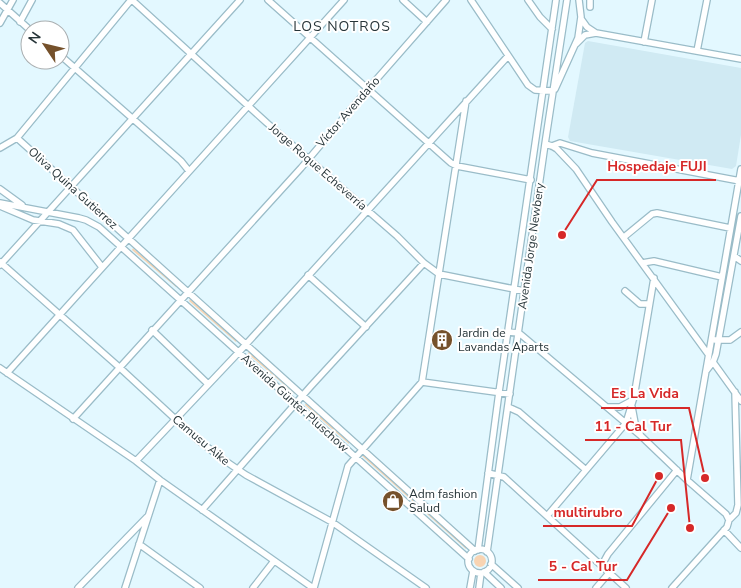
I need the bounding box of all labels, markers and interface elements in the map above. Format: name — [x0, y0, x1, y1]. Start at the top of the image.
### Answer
district label: LOS NOTROS — [293, 17, 391, 36]
north arrow — [20, 20, 70, 70]
text: N — [24, 28, 46, 48]
street label: Víctor Avendaño — [312, 73, 384, 152]
street label: Jorge Roque Echeverría — [265, 119, 370, 214]
street label: Oliva Quina Gutierrez — [25, 143, 122, 233]
callout: Hospedaje FUJI — [597, 151, 716, 180]
text: Hospedaje FUJI — [607, 157, 707, 176]
street label: Avenida Jorge Newbery — [514, 181, 548, 310]
place label: Jardin de Lavandas Aparts — [457, 325, 549, 355]
building icon: Jardin de Lavandas Aparts — [430, 328, 454, 352]
street label: Avenida Günter Pluschow — [238, 350, 352, 456]
callout: Es La Vida — [601, 379, 689, 408]
text: Es La Vida — [611, 384, 679, 403]
street label: Camusu Aike — [169, 411, 233, 469]
callout: 11 - Cal Tur — [585, 411, 681, 440]
text: 11 - Cal Tur — [595, 417, 672, 436]
place label: Adm fashion Salud — [409, 486, 477, 516]
shop icon: Adm fashion Salud — [381, 489, 405, 513]
callout: multirubro — [543, 497, 632, 526]
text: multirubro — [553, 503, 623, 522]
callout: 5 - Cal Tur — [538, 551, 627, 580]
text: 5 - Cal Tur — [549, 557, 618, 576]

